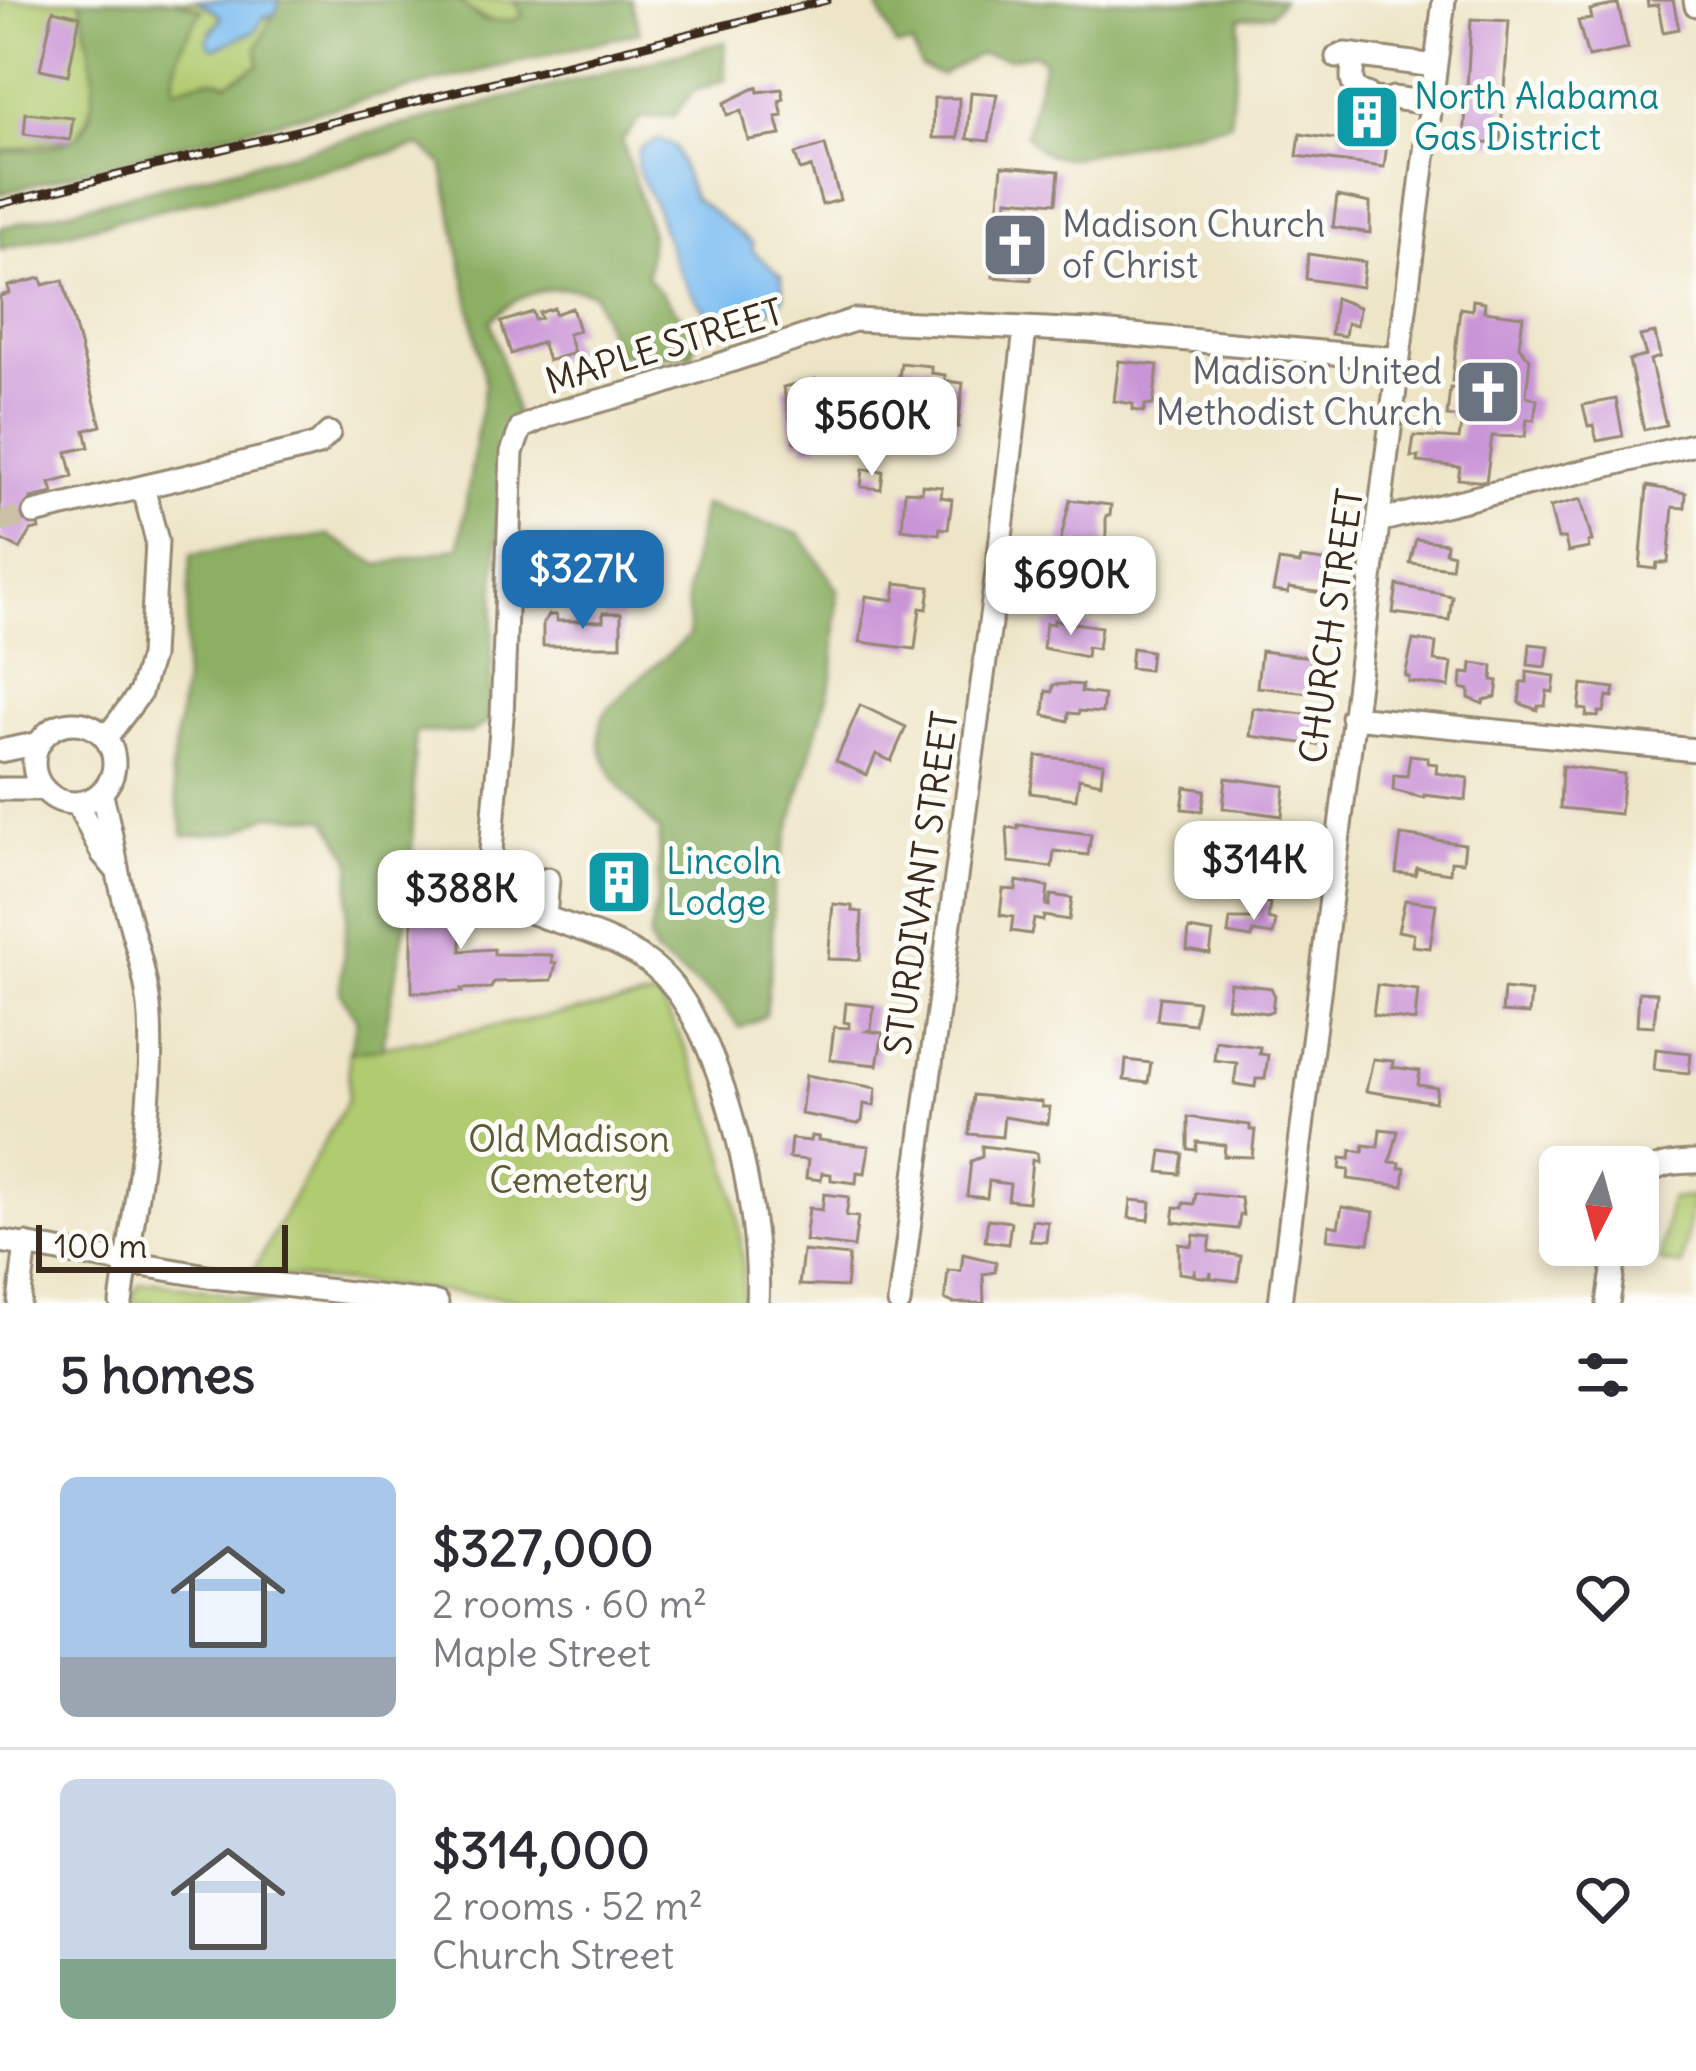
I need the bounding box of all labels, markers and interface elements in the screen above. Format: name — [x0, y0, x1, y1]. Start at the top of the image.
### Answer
place label: North Alabama Gas District — [1414, 74, 1659, 160]
building icon: North Alabama Gas District — [1332, 82, 1402, 152]
place label: Madison Church of Christ — [1062, 202, 1325, 288]
church icon: Madison Church of Christ — [980, 210, 1050, 280]
street label: MAPLE STREET — [540, 289, 788, 404]
place label: Madison United Methodist Church — [1155, 349, 1442, 435]
church icon: Madison United Methodist Church — [1453, 357, 1523, 427]
pin: $560K — [788, 377, 956, 479]
text: $560K — [814, 391, 930, 440]
street label: CHURCH STREET — [1290, 486, 1373, 766]
pin: $327K — [499, 530, 667, 632]
pin: $690K — [987, 536, 1155, 638]
text: $327K — [529, 544, 637, 593]
text: $690K — [1013, 550, 1129, 599]
street label: STURDIVANT STREET — [875, 708, 968, 1058]
pin: $314K — [1170, 821, 1338, 923]
text: $314K — [1201, 835, 1307, 884]
place label: Lincoln Lodge — [666, 839, 782, 925]
building icon: Lincoln Lodge — [584, 847, 654, 917]
pin: $388K — [377, 850, 545, 952]
text: $388K — [405, 864, 517, 913]
park label: Old Madison Cemetery — [468, 1117, 670, 1203]
north arrow — [1539, 1146, 1659, 1266]
map controls — [1539, 1146, 1659, 1266]
scale bar — [36, 1219, 288, 1272]
text: 100 m — [54, 1225, 147, 1267]
icon: filters — [1570, 1342, 1636, 1408]
text: 5 homes — [60, 1343, 255, 1407]
text: $327,000 — [432, 1516, 654, 1580]
icon: home — [156, 1525, 300, 1669]
icon: heart — [1570, 1564, 1636, 1630]
text: 2 rooms · 60 m² — [432, 1580, 707, 1629]
text: Maple Street — [432, 1629, 651, 1678]
text: $314,000 — [432, 1818, 650, 1882]
icon: home — [156, 1827, 300, 1971]
icon: heart — [1570, 1866, 1636, 1932]
text: 2 rooms · 52 m² — [432, 1882, 703, 1931]
text: Church Street — [432, 1931, 674, 1980]

